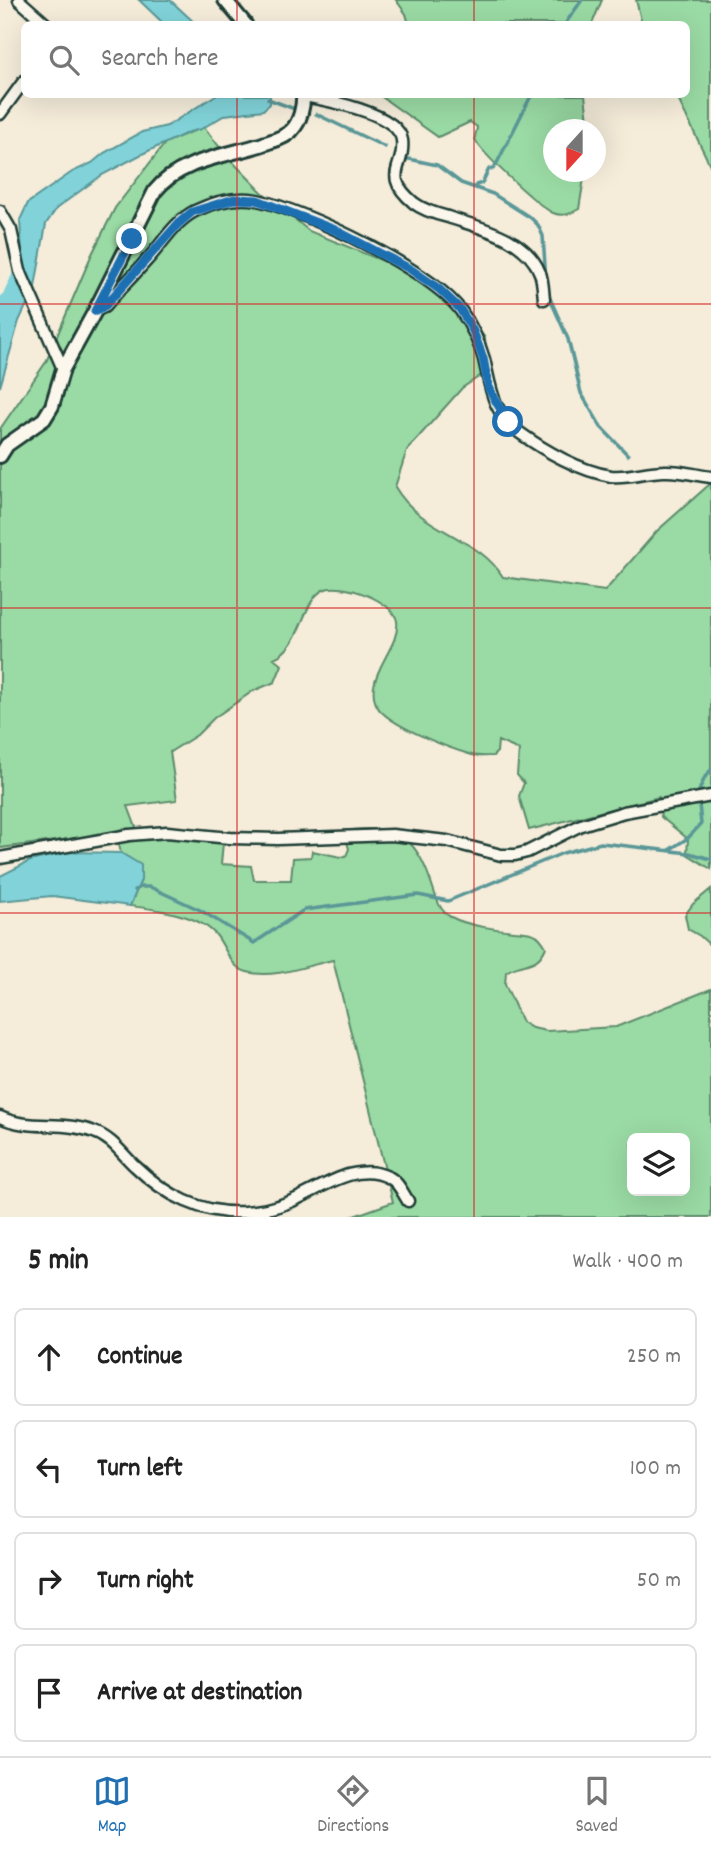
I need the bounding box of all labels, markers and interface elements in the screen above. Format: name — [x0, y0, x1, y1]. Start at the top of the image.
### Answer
search box — [21, 21, 690, 98]
icon: search — [45, 41, 83, 79]
text: Search here — [101, 41, 219, 78]
north arrow — [543, 119, 606, 182]
route end — [116, 223, 147, 254]
route start — [492, 406, 523, 437]
map controls — [627, 1133, 690, 1196]
button: layers — [627, 1133, 690, 1196]
text: 5 min — [28, 1241, 89, 1284]
text: Walk · 400 m — [573, 1246, 683, 1279]
icon: ahead — [30, 1338, 68, 1376]
text: Continue — [97, 1339, 182, 1376]
text: 250 m — [627, 1341, 681, 1374]
icon: left — [30, 1450, 68, 1488]
text: Turn left — [97, 1451, 183, 1488]
text: 100 m — [630, 1453, 681, 1486]
icon: right — [30, 1562, 68, 1600]
text: Turn right — [97, 1563, 194, 1600]
text: 50 m — [637, 1565, 681, 1598]
icon: arrive — [30, 1674, 68, 1712]
text: Arrive at destination — [97, 1675, 302, 1712]
tab: Map — [93, 1772, 131, 1841]
tab: Directions — [317, 1772, 389, 1841]
tab: Saved — [575, 1772, 618, 1841]

